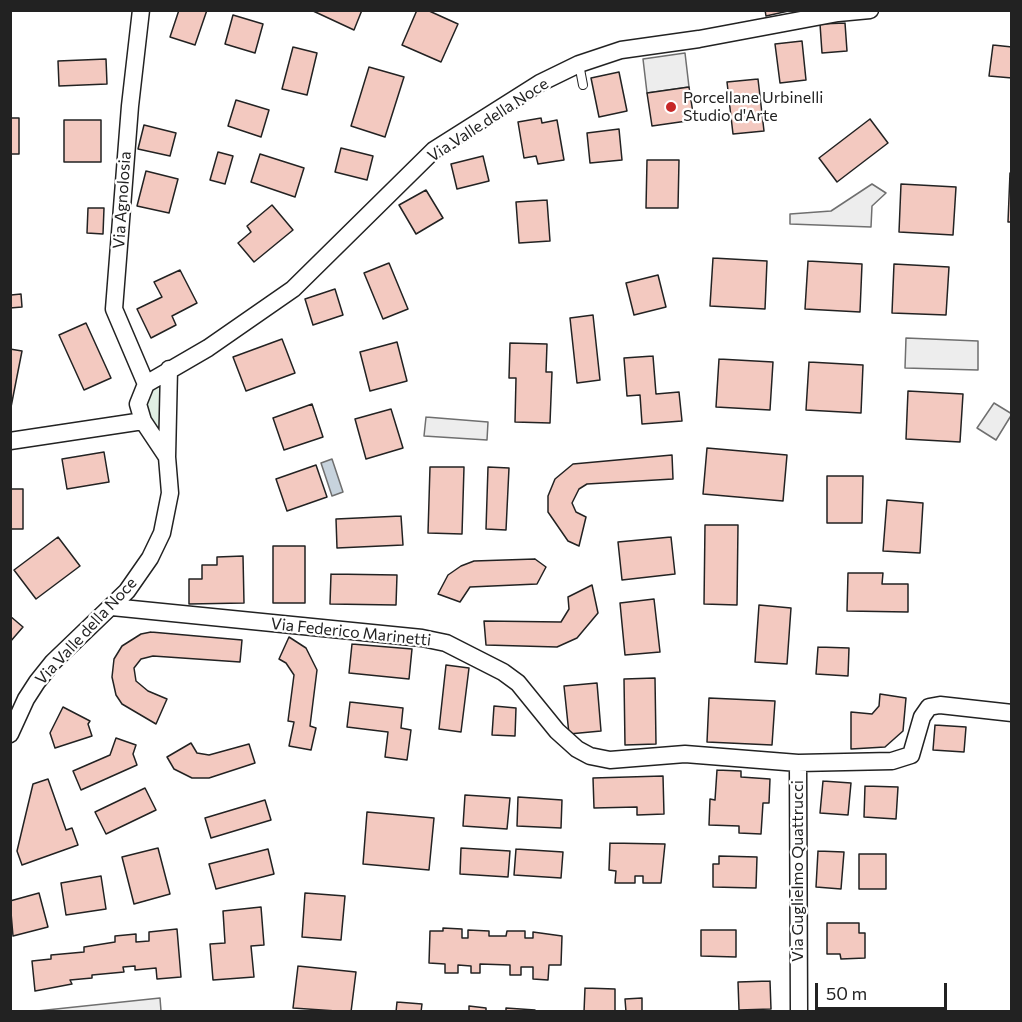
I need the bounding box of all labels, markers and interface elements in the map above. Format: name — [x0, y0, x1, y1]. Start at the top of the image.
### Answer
street label: Via Valle della Noce — [424, 74, 552, 166]
place label: Porcellane Urbinelli Studio d'Arte — [683, 88, 823, 126]
marker: Porcellane Urbinelli Studio d'Arte — [664, 100, 678, 114]
street label: Via Agnolosia — [109, 151, 135, 249]
street label: Via Valle della Noce — [31, 573, 141, 689]
street label: Via Federico Marinetti — [270, 614, 432, 650]
street label: Via Guglielmo Quattrucci — [788, 780, 808, 962]
scale bar — [818, 971, 950, 1009]
text: 50 m — [826, 982, 867, 1004]

